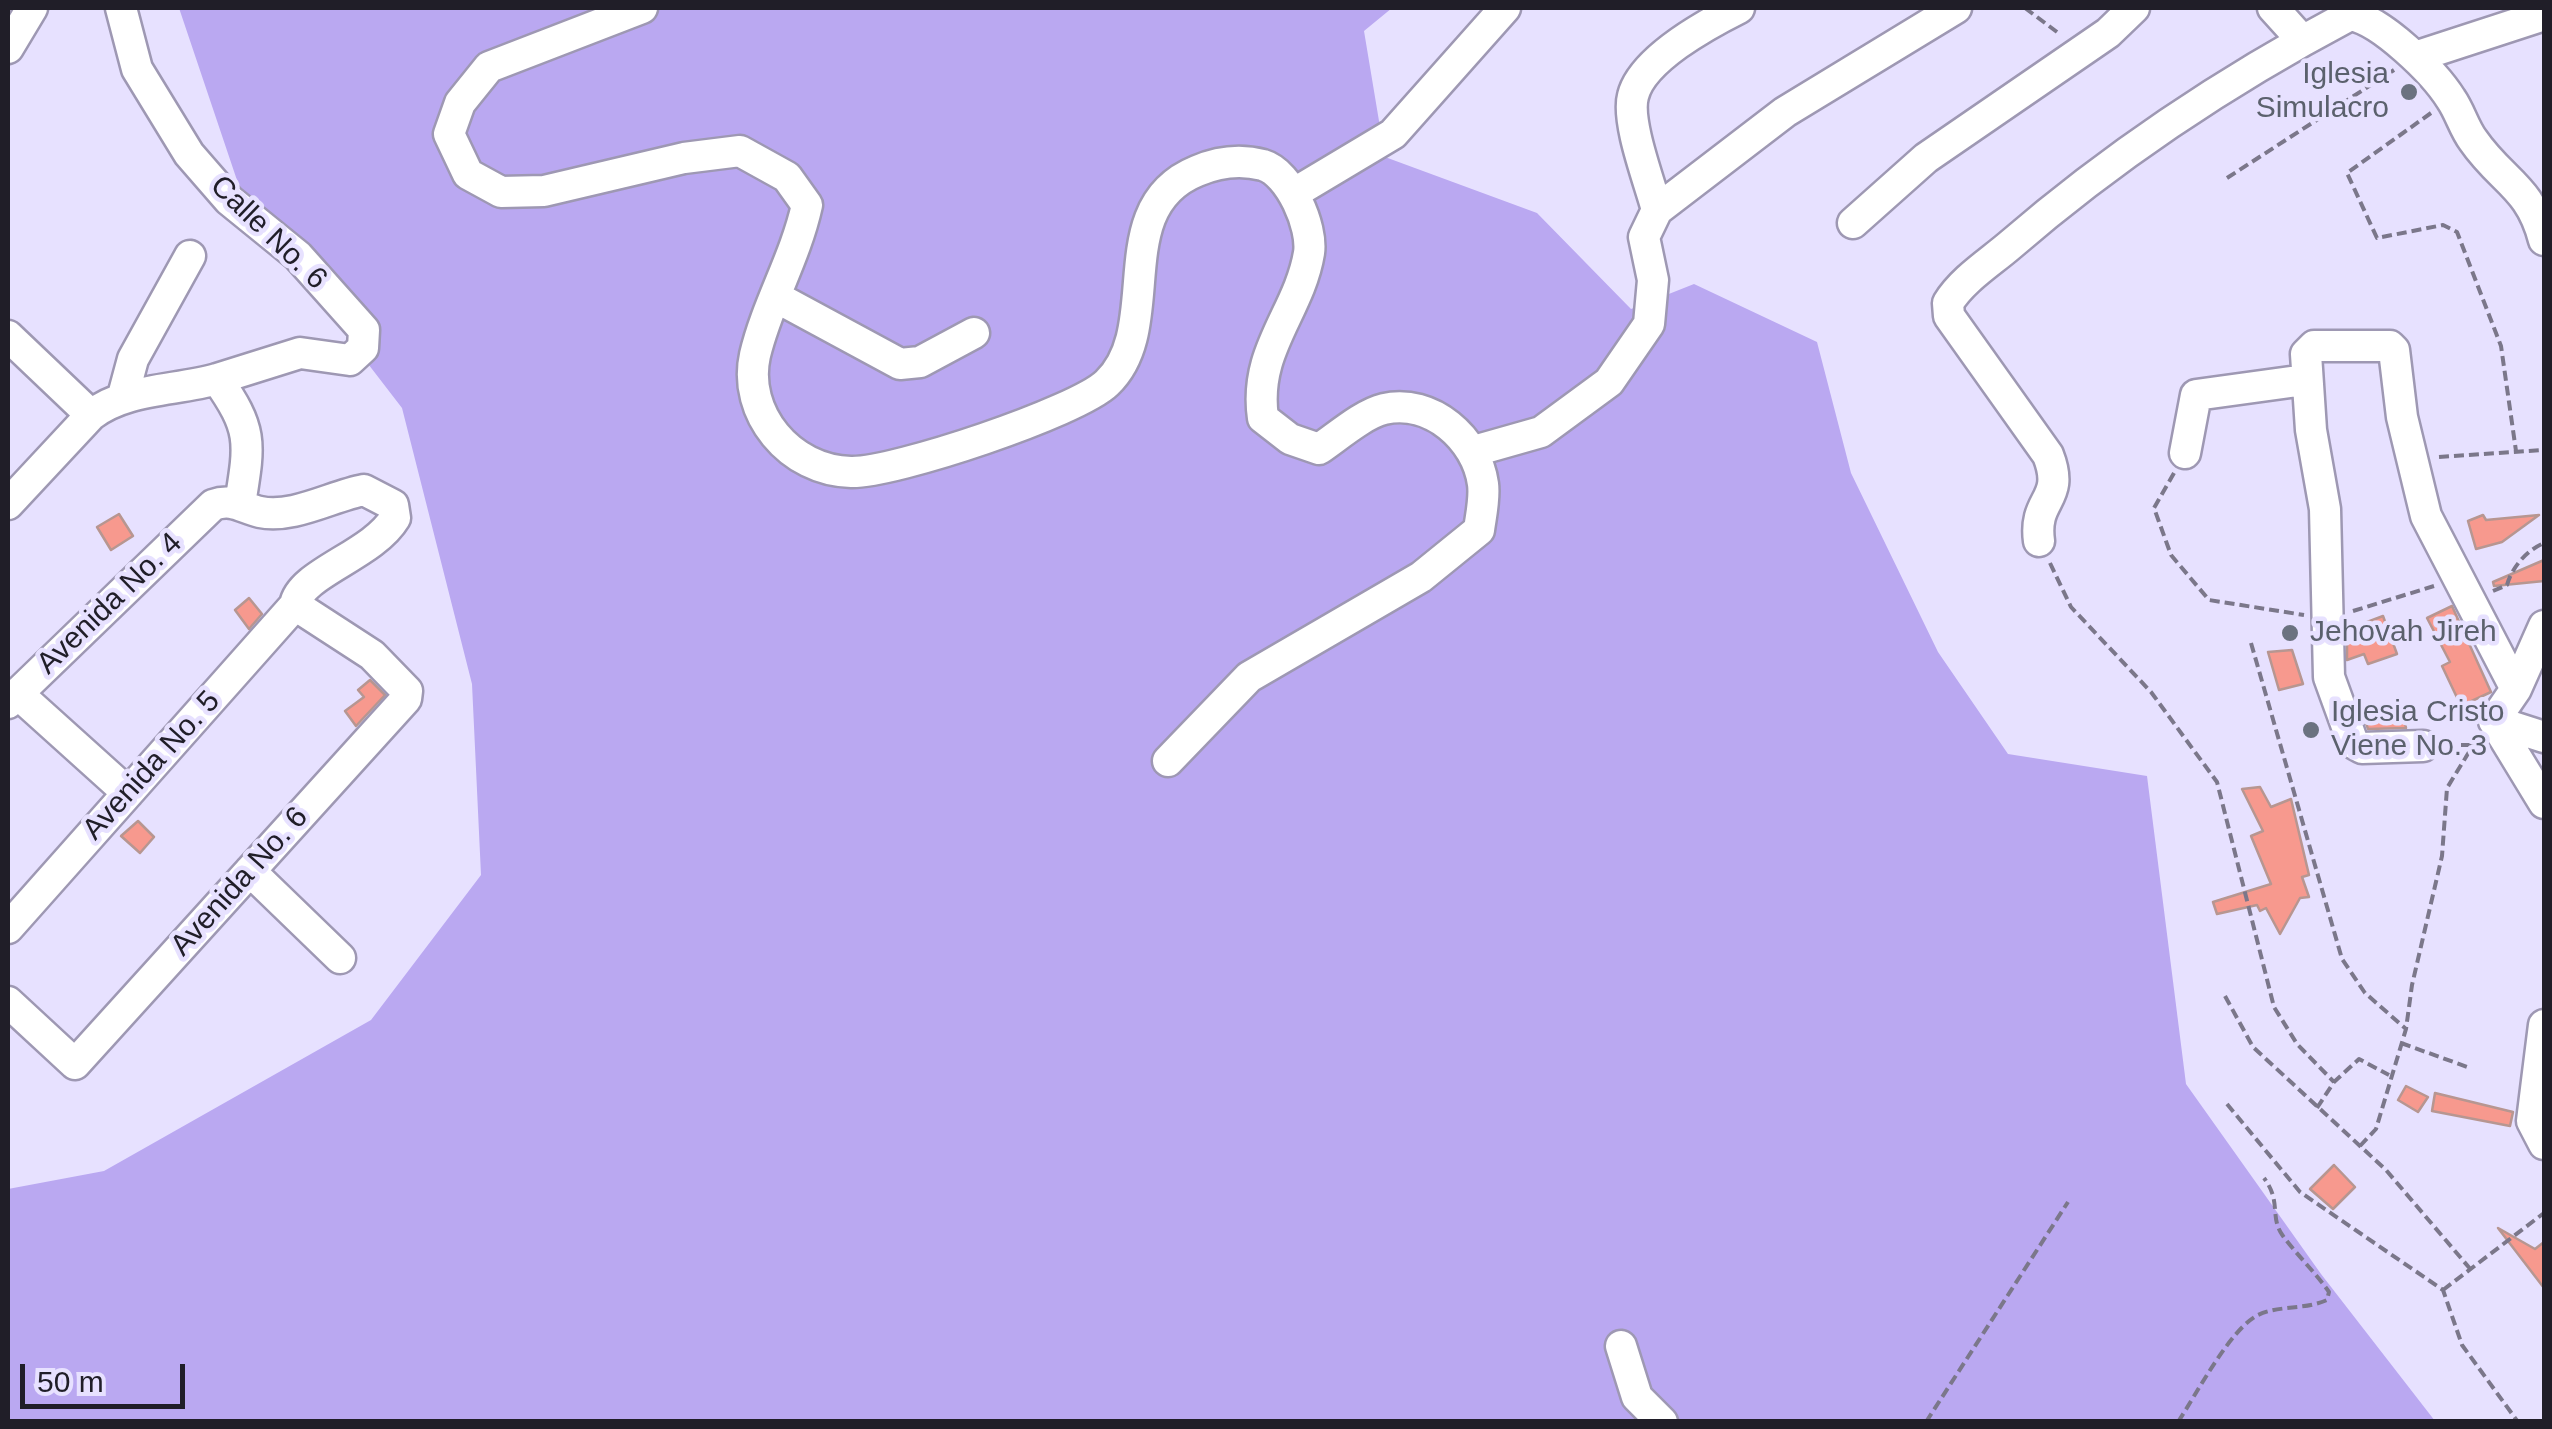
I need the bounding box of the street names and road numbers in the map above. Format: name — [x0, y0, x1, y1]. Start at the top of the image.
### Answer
street label: Calle No. 6 — [202, 169, 334, 297]
street label: Avenida No. 4 — [30, 526, 190, 682]
street label: Avenida No. 5 — [76, 684, 228, 848]
street label: Avenida No. 6 — [164, 800, 316, 964]

